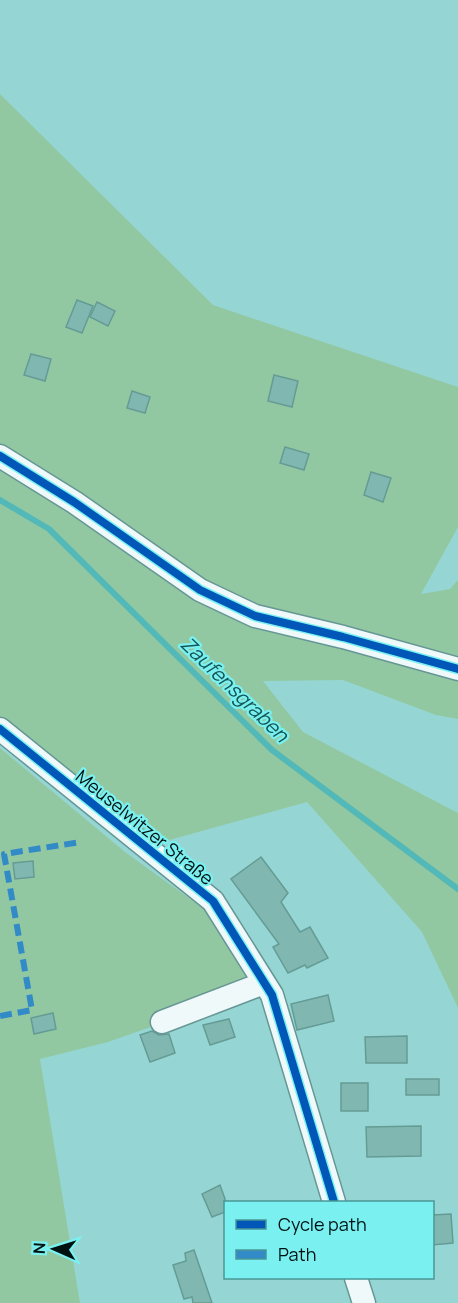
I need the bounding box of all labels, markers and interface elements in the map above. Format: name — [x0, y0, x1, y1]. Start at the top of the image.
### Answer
water label: Zaufensgraben — [175, 630, 296, 748]
street label: Meuselwitzer Straße — [71, 764, 219, 890]
legend — [224, 1201, 434, 1279]
text: Cycle path — [278, 1212, 367, 1236]
north arrow — [24, 1219, 84, 1279]
text: N — [28, 1242, 50, 1255]
text: Path — [278, 1242, 316, 1266]

